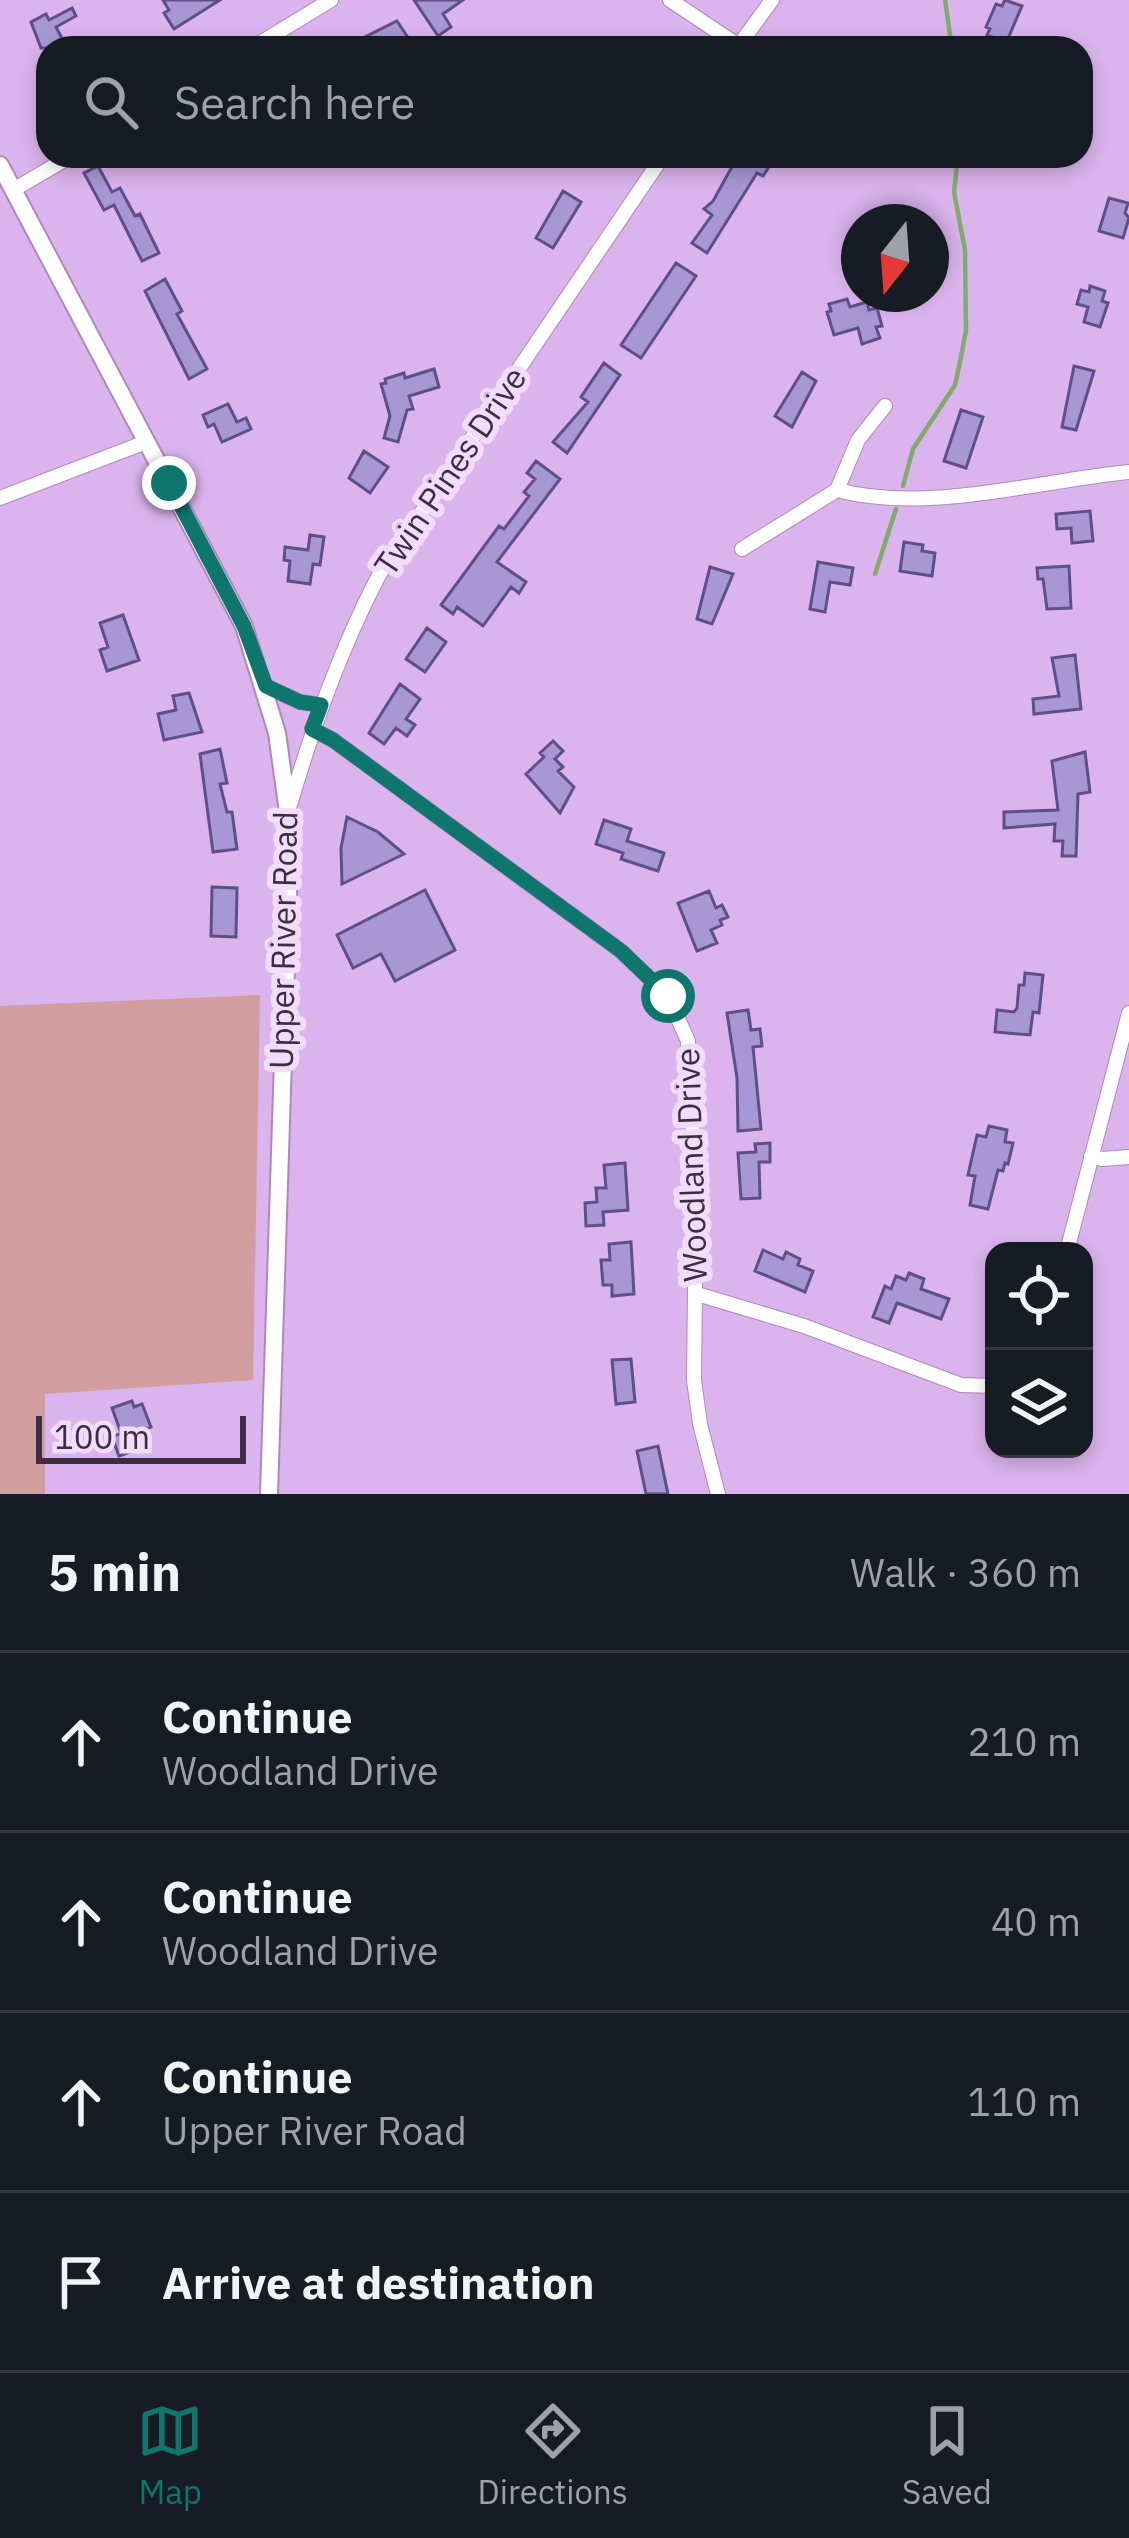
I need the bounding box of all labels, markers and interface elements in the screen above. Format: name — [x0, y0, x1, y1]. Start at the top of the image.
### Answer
search box — [36, 36, 1093, 168]
icon: search — [78, 69, 144, 135]
text: Search here — [174, 73, 415, 131]
north arrow — [841, 204, 949, 312]
street label: Twin Pines Drive — [364, 358, 535, 584]
route end — [142, 456, 196, 510]
street label: Upper River Road — [259, 811, 306, 1069]
route start — [641, 969, 695, 1023]
street label: Woodland Drive — [665, 1047, 716, 1283]
map controls — [985, 1242, 1093, 1458]
button: locate — [985, 1242, 1093, 1350]
button: layers — [985, 1350, 1093, 1458]
scale bar — [36, 1410, 246, 1463]
text: 100 m — [54, 1415, 150, 1458]
text: 5 min — [48, 1539, 181, 1605]
text: Walk · 360 m — [850, 1547, 1081, 1598]
text: Continue — [162, 1687, 353, 1745]
icon: ahead — [48, 1709, 114, 1775]
text: 210 m — [968, 1716, 1081, 1767]
text: Woodland Drive — [162, 1745, 438, 1796]
text: Continue — [162, 1867, 353, 1925]
icon: ahead — [48, 1889, 114, 1955]
text: 40 m — [991, 1896, 1081, 1947]
text: Woodland Drive — [162, 1925, 438, 1976]
text: Continue — [162, 2047, 353, 2105]
icon: ahead — [48, 2069, 114, 2135]
text: 110 m — [968, 2076, 1081, 2127]
text: Upper River Road — [162, 2105, 467, 2156]
icon: arrive — [48, 2249, 114, 2315]
text: Arrive at destination — [162, 2253, 595, 2311]
tab: Map — [137, 2398, 203, 2513]
tab: Directions — [478, 2398, 628, 2513]
tab: Saved — [902, 2398, 992, 2513]

